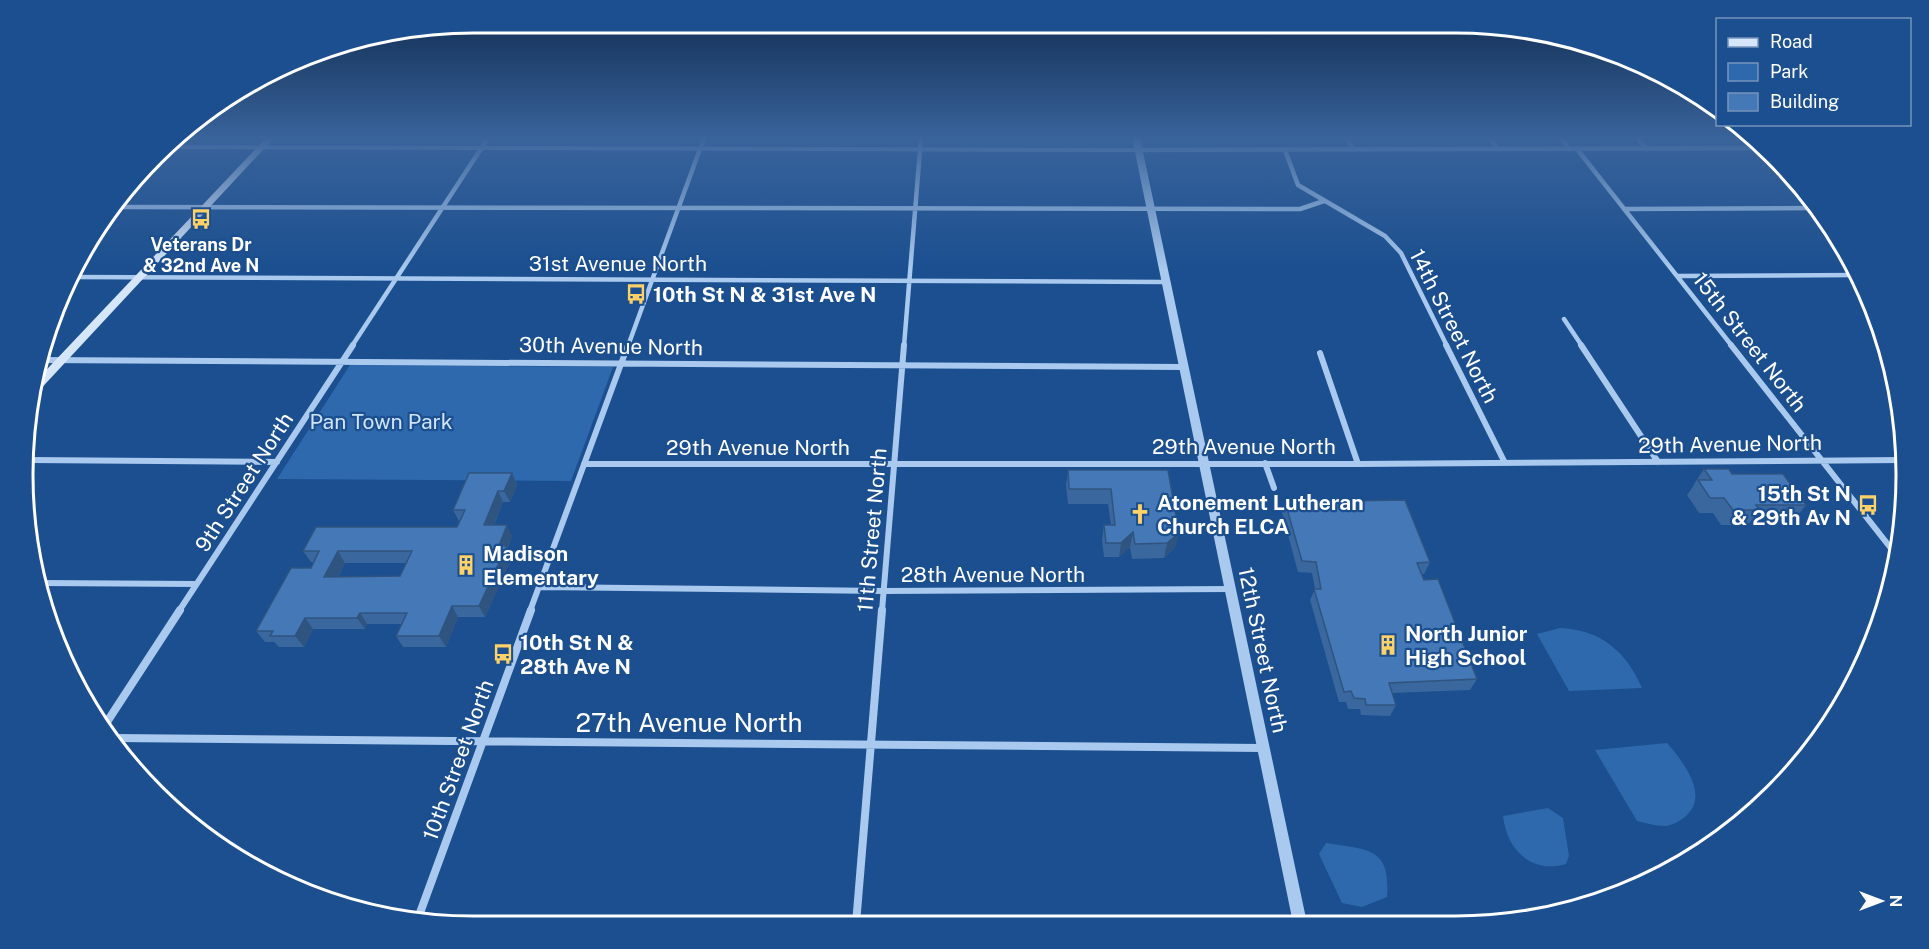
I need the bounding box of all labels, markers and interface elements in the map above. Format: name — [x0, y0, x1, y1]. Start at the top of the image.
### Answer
legend — [1716, 18, 1911, 126]
text: Road — [1770, 31, 1813, 52]
text: Park — [1770, 61, 1808, 82]
text: Building — [1770, 91, 1839, 112]
bus stop icon: Veterans Dr & 32nd Ave N — [189, 207, 213, 231]
place label: Veterans Dr & 32nd Ave N — [143, 234, 259, 276]
street label: 14th Street North — [1404, 245, 1504, 407]
street label: 31st Avenue North — [529, 251, 707, 276]
street label: 15th Street North — [1688, 267, 1812, 417]
bus stop icon: 10th St N & 31st Ave N — [624, 282, 648, 306]
place label: 10th St N & 31st Ave N — [653, 282, 877, 307]
street label: 30th Avenue North — [519, 332, 703, 360]
street label: 9th Street North — [190, 408, 298, 556]
park label: Pan Town Park — [309, 409, 453, 434]
street label: 29th Avenue North — [1638, 430, 1822, 458]
street label: 29th Avenue North — [1152, 434, 1336, 459]
street label: 29th Avenue North — [666, 435, 850, 460]
street label: 11th Street North — [852, 447, 892, 613]
place label: 15th St N & 29th Av N — [1731, 481, 1851, 530]
place label: Atonement Lutheran Church ELCA — [1157, 490, 1364, 539]
bus stop icon: 15th St N & 29th Av N — [1856, 493, 1880, 517]
church icon: Atonement Lutheran Church ELCA — [1128, 502, 1152, 526]
place label: Madison Elementary — [483, 541, 599, 590]
building icon: Madison Elementary — [454, 553, 478, 577]
street label: 28th Avenue North — [901, 562, 1085, 587]
street label: 12th Street North — [1233, 565, 1293, 735]
place label: North Junior High School — [1405, 621, 1528, 670]
place label: 10th St N & 28th Ave N — [520, 630, 634, 679]
building icon: North Junior High School — [1376, 633, 1400, 657]
bus stop icon: 10th St N & 28th Ave N — [491, 642, 515, 666]
street label: 10th Street North — [417, 676, 499, 844]
street label: 27th Avenue North — [576, 707, 803, 738]
north arrow — [1851, 871, 1911, 931]
text: N — [1886, 895, 1905, 907]

